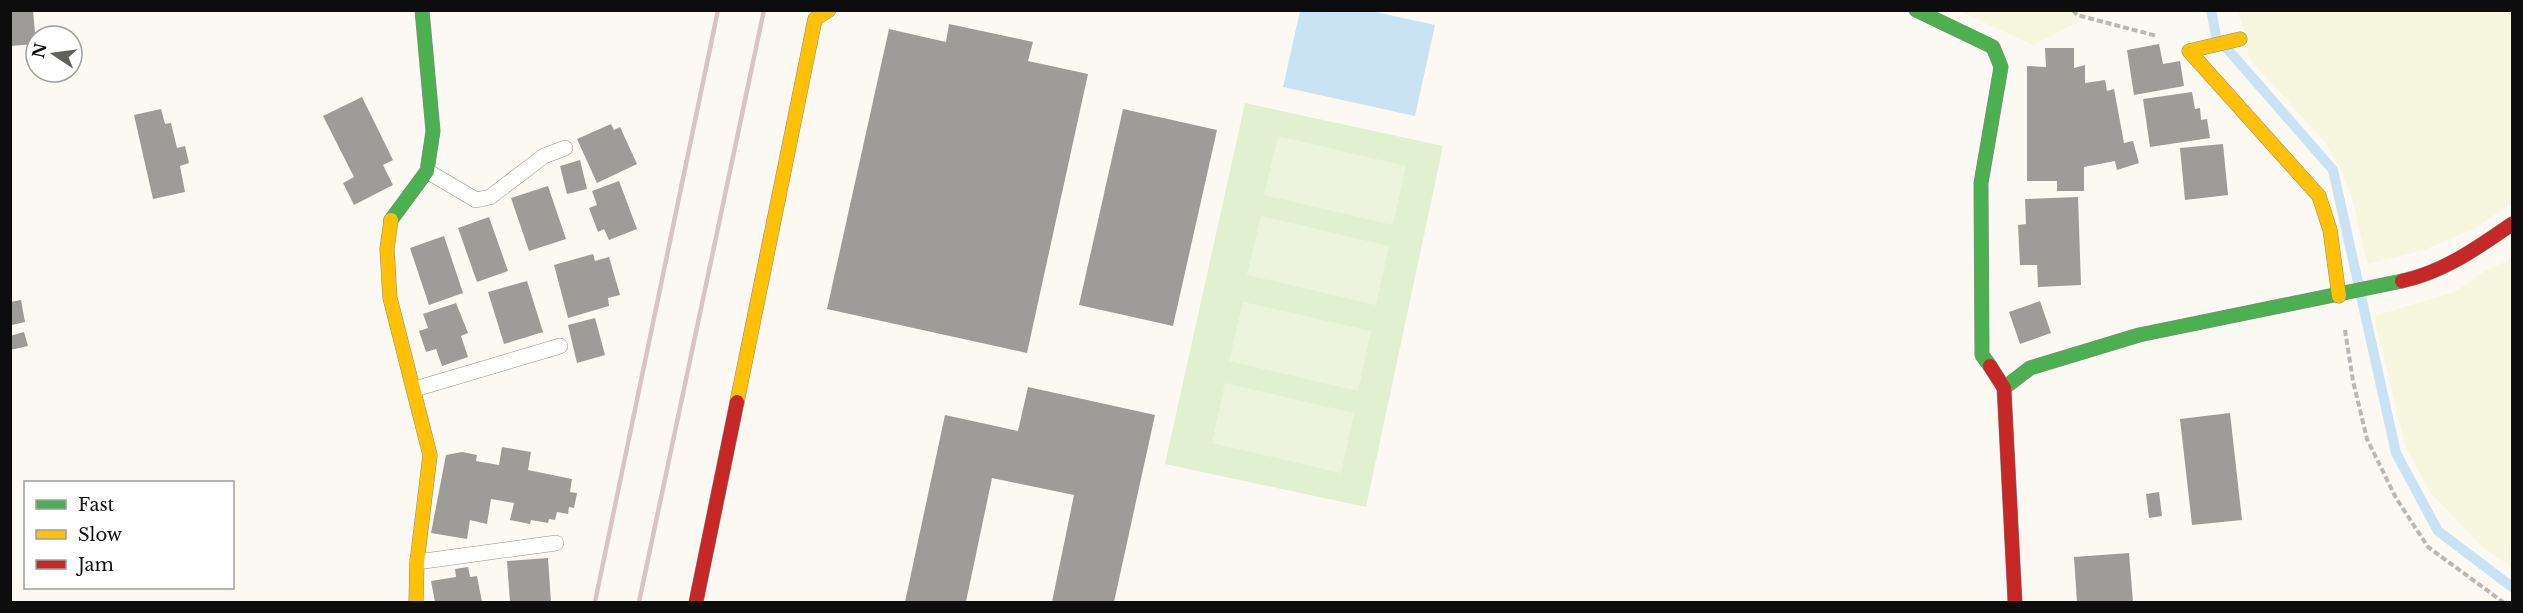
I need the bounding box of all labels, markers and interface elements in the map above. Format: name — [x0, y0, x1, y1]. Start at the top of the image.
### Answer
north arrow — [24, 24, 84, 84]
text: N — [28, 41, 51, 60]
legend — [24, 481, 234, 589]
text: Fast — [78, 494, 115, 516]
text: Slow — [78, 524, 123, 546]
text: Jam — [76, 554, 114, 576]

